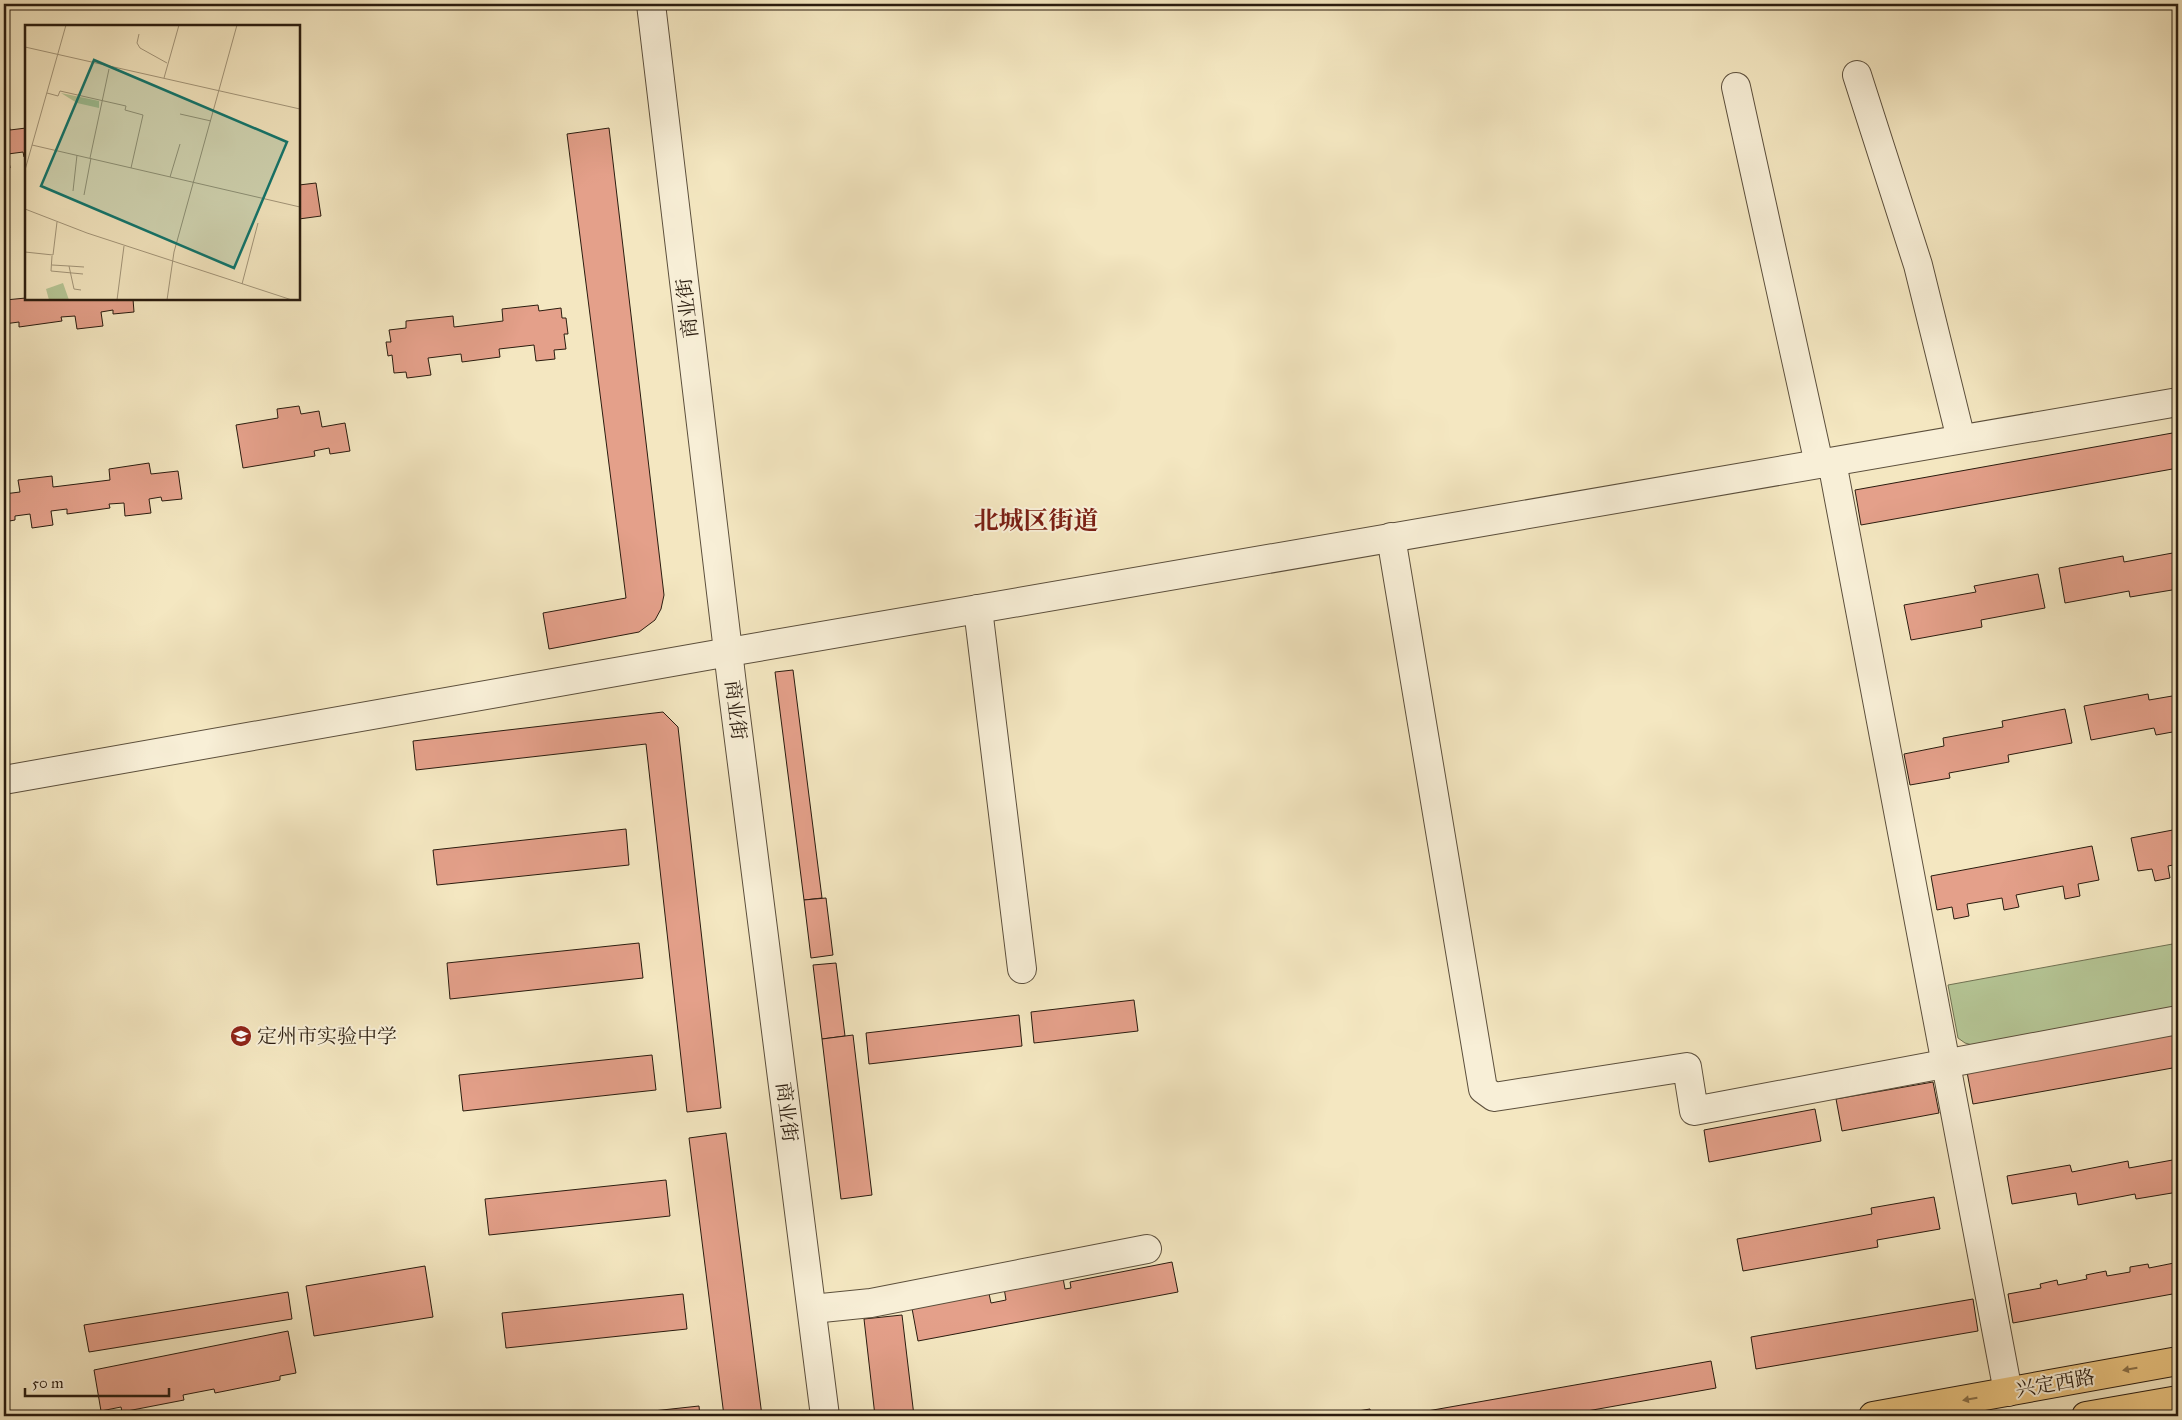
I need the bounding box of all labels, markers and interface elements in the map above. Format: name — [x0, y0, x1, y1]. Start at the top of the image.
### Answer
inset map — [25, 25, 300, 300]
street label: 商业街 — [671, 277, 703, 339]
district label: 北城区街道 — [973, 505, 1099, 536]
street label: 商业街 — [720, 679, 752, 741]
school or university icon: 定州市实验中学 — [229, 1024, 253, 1048]
place label: 定州市实验中学 — [257, 1024, 397, 1048]
street label: 商业街 — [771, 1081, 803, 1143]
street label: 兴定西路 — [2014, 1364, 2096, 1402]
scale bar — [25, 1365, 169, 1397]
one-way arrow — [2122, 1366, 2138, 1374]
text: 50 m — [32, 1374, 64, 1392]
one-way arrow — [1962, 1395, 1978, 1403]

